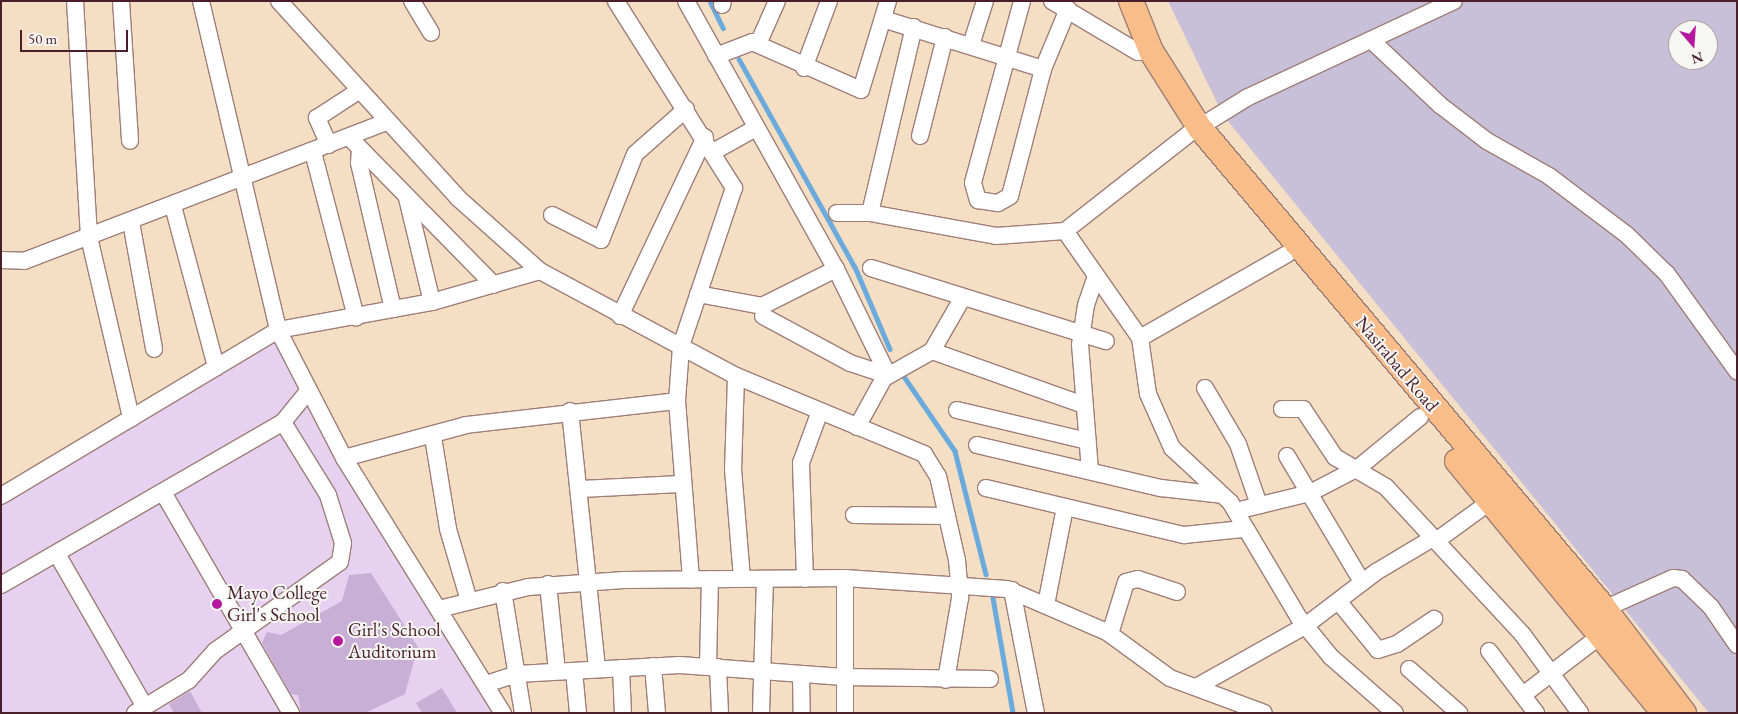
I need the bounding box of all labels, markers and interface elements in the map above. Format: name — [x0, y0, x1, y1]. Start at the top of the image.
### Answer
scale bar — [22, 20, 130, 52]
north arrow — [1668, 20, 1718, 70]
text: 50 m — [28, 29, 57, 48]
text: N — [1689, 48, 1706, 69]
street label: Nasirabad Road — [1350, 312, 1444, 416]
place label: Mayo College Girl's School — [227, 582, 327, 626]
marker: Mayo College Girl's School — [211, 598, 223, 610]
place label: Girl's School Auditorium — [348, 619, 441, 663]
marker: Girl's School Auditorium — [332, 635, 344, 647]

